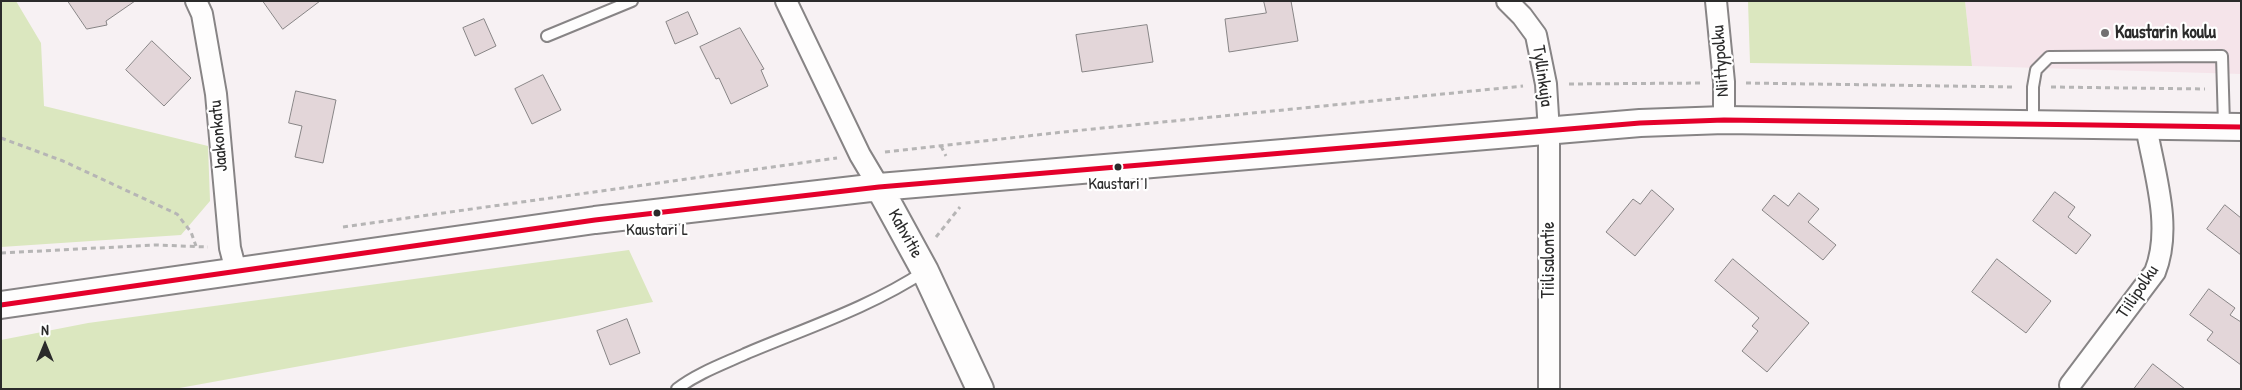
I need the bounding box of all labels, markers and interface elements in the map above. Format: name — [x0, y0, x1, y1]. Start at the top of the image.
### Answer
place label: Kaustarin koulu — [2115, 22, 2216, 44]
street label: Niittypolku — [1708, 24, 1734, 98]
marker: Kaustarin koulu — [2099, 27, 2111, 39]
street label: Tyllinkuja — [1527, 44, 1557, 108]
street label: Jaakonkatu — [205, 99, 233, 173]
marker: Kaustari I — [1113, 162, 1123, 172]
place label: Kaustari I — [1088, 174, 1148, 194]
street label: Kahvitie — [883, 206, 927, 262]
marker: Kaustari L — [652, 208, 662, 218]
place label: Kaustari L — [626, 220, 688, 240]
street label: Tiilisalontie — [1538, 222, 1560, 298]
street label: Tiilipolku — [2112, 261, 2164, 323]
north arrow — [20, 320, 70, 370]
text: N — [41, 320, 49, 339]

